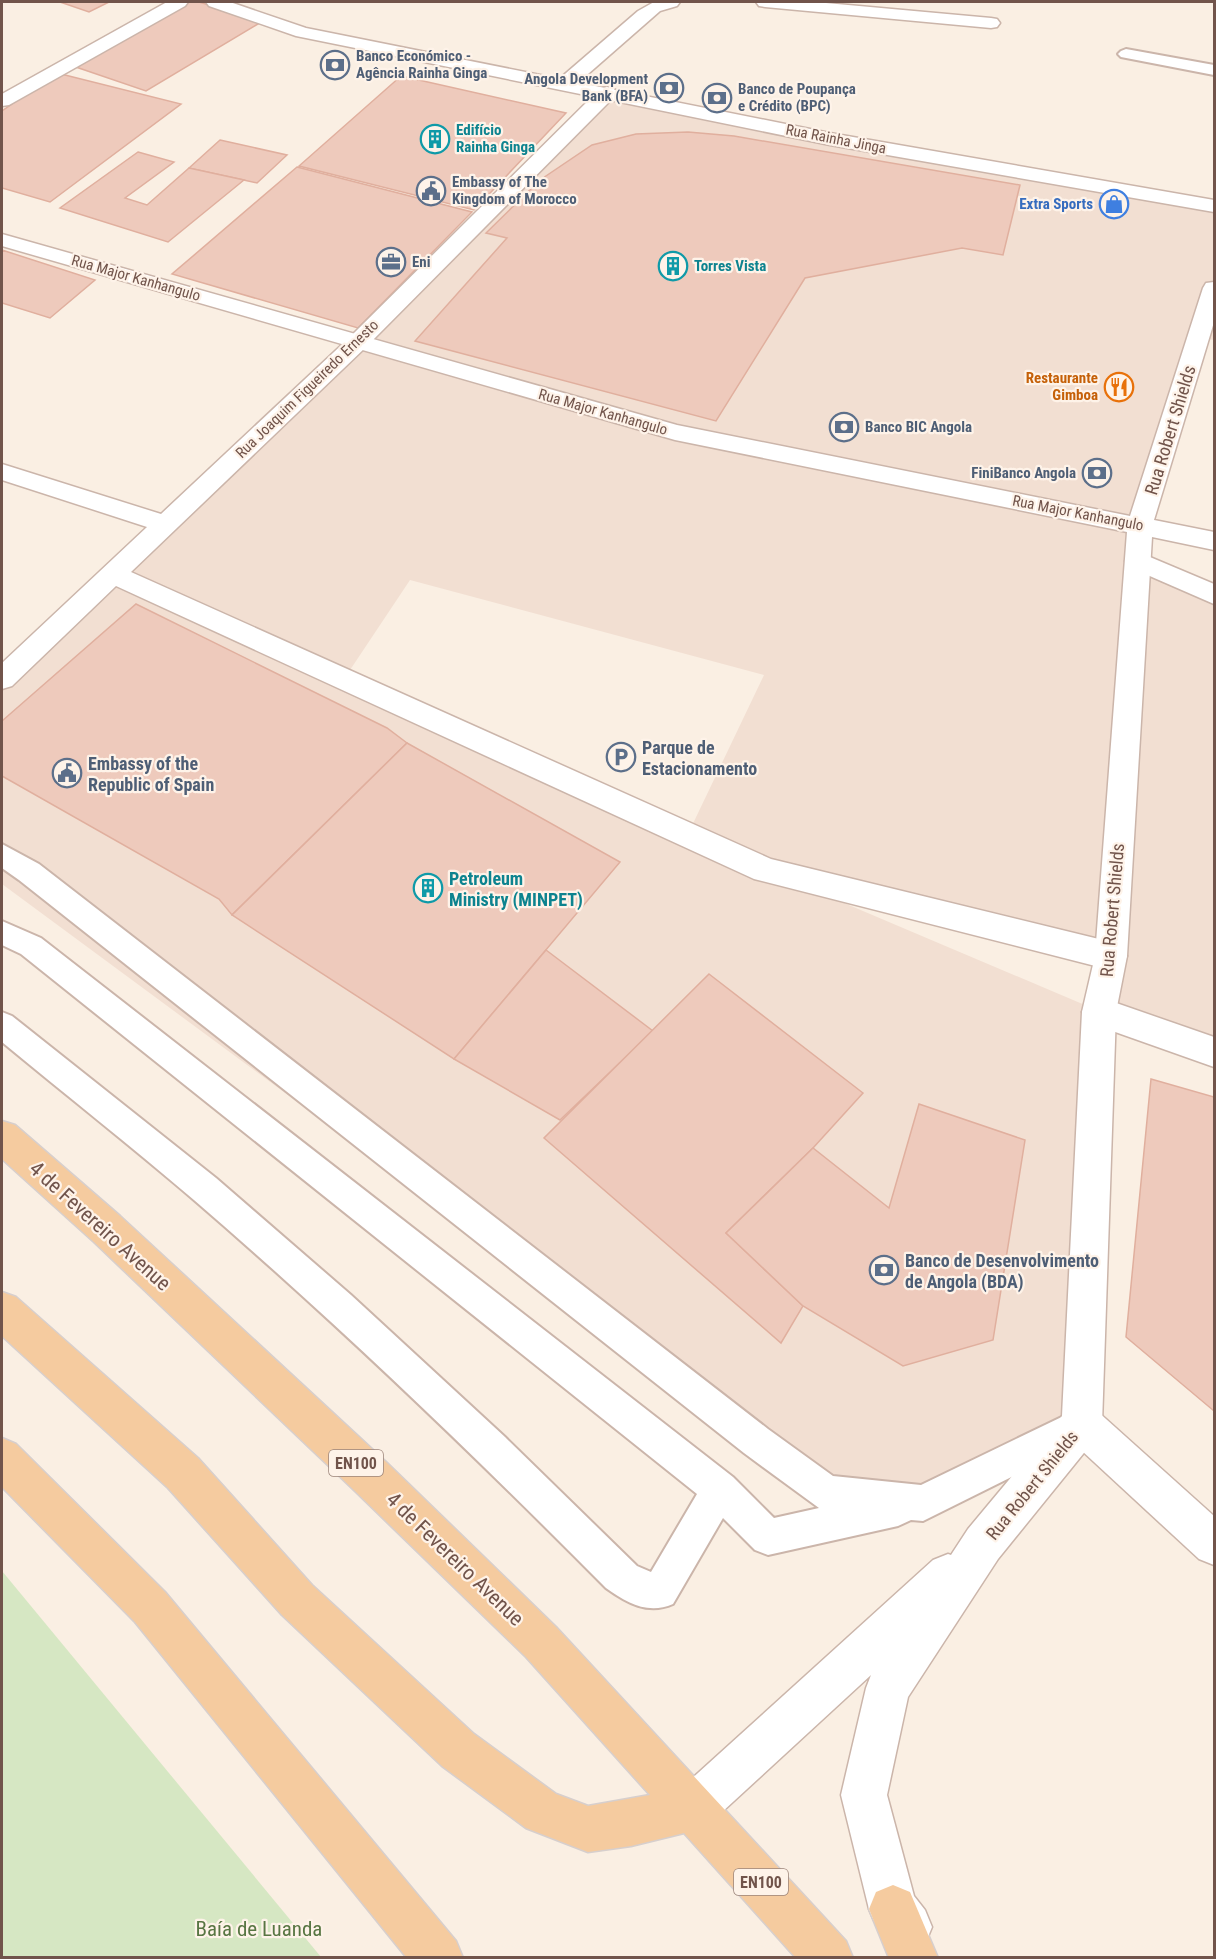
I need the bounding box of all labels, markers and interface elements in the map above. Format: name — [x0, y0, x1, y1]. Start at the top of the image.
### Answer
place label: Banco Económico - Agência Rainha Ginga — [356, 47, 487, 82]
bank icon: Banco Económico - Agência Rainha Ginga — [319, 49, 351, 81]
place label: Angola Development Bank (BFA) — [524, 70, 648, 105]
bank icon: Angola Development Bank (BFA) — [653, 72, 685, 104]
place label: Banco de Poupança e Crédito (BPC) — [738, 80, 856, 115]
bank icon: Banco de Poupança e Crédito (BPC) — [701, 82, 733, 114]
street label: Rua Rainha Jinga — [784, 120, 888, 158]
place label: Edifício Rainha Ginga — [456, 121, 535, 156]
building icon: Edifício Rainha Ginga — [419, 123, 451, 155]
place label: Embassy of The Kingdom of Morocco — [452, 173, 577, 208]
public building icon: Embassy of The Kingdom of Morocco — [415, 175, 447, 207]
shop icon: Extra Sports — [1098, 188, 1130, 220]
place label: Extra Sports — [1019, 195, 1093, 213]
office icon: Eni — [375, 246, 407, 278]
building icon: Torres Vista — [657, 250, 689, 282]
street label: Rua Major Kanhangulo — [69, 251, 203, 305]
place label: Eni — [412, 253, 431, 271]
place label: Torres Vista — [694, 257, 766, 275]
street label: Rua Joaquim Figueiredo Ernesto — [232, 316, 382, 462]
street label: Rua Robert Shields — [1140, 363, 1200, 497]
place label: Restaurante Gimboa — [1026, 369, 1098, 404]
restaurant icon: Restaurante Gimboa — [1103, 371, 1135, 403]
street label: Rua Major Kanhangulo — [536, 385, 670, 439]
bank icon: Banco BIC Angola — [828, 411, 860, 443]
place label: Banco BIC Angola — [865, 418, 972, 436]
bank icon: FiniBanco Angola — [1081, 457, 1113, 489]
place label: FiniBanco Angola — [971, 464, 1076, 482]
street label: Rua Major Kanhangulo — [1011, 491, 1145, 535]
place label: Parque de Estacionamento — [642, 737, 757, 779]
parking icon: Parque de Estacionamento — [605, 741, 637, 773]
place label: Embassy of the Republic of Spain — [88, 753, 214, 795]
public building icon: Embassy of the Republic of Spain — [51, 757, 83, 789]
street label: Rua Robert Shields — [1096, 842, 1128, 978]
place label: Petroleum Ministry (MINPET) — [449, 868, 583, 911]
building icon: Petroleum Ministry (MINPET) — [412, 872, 444, 904]
street label: 4 de Fevereiro Avenue — [25, 1156, 176, 1296]
place label: Banco de Desenvolvimento de Angola (BDA) — [905, 1250, 1099, 1293]
bank icon: Banco de Desenvolvimento de Angola (BDA) — [868, 1254, 900, 1286]
street label: Rua Robert Shields — [982, 1426, 1082, 1544]
road number: EN100 — [329, 1450, 383, 1476]
street label: 4 de Fevereiro Avenue — [381, 1487, 529, 1631]
road number: EN100 — [734, 1869, 788, 1895]
park label: Baía de Luanda — [196, 1917, 322, 1941]

